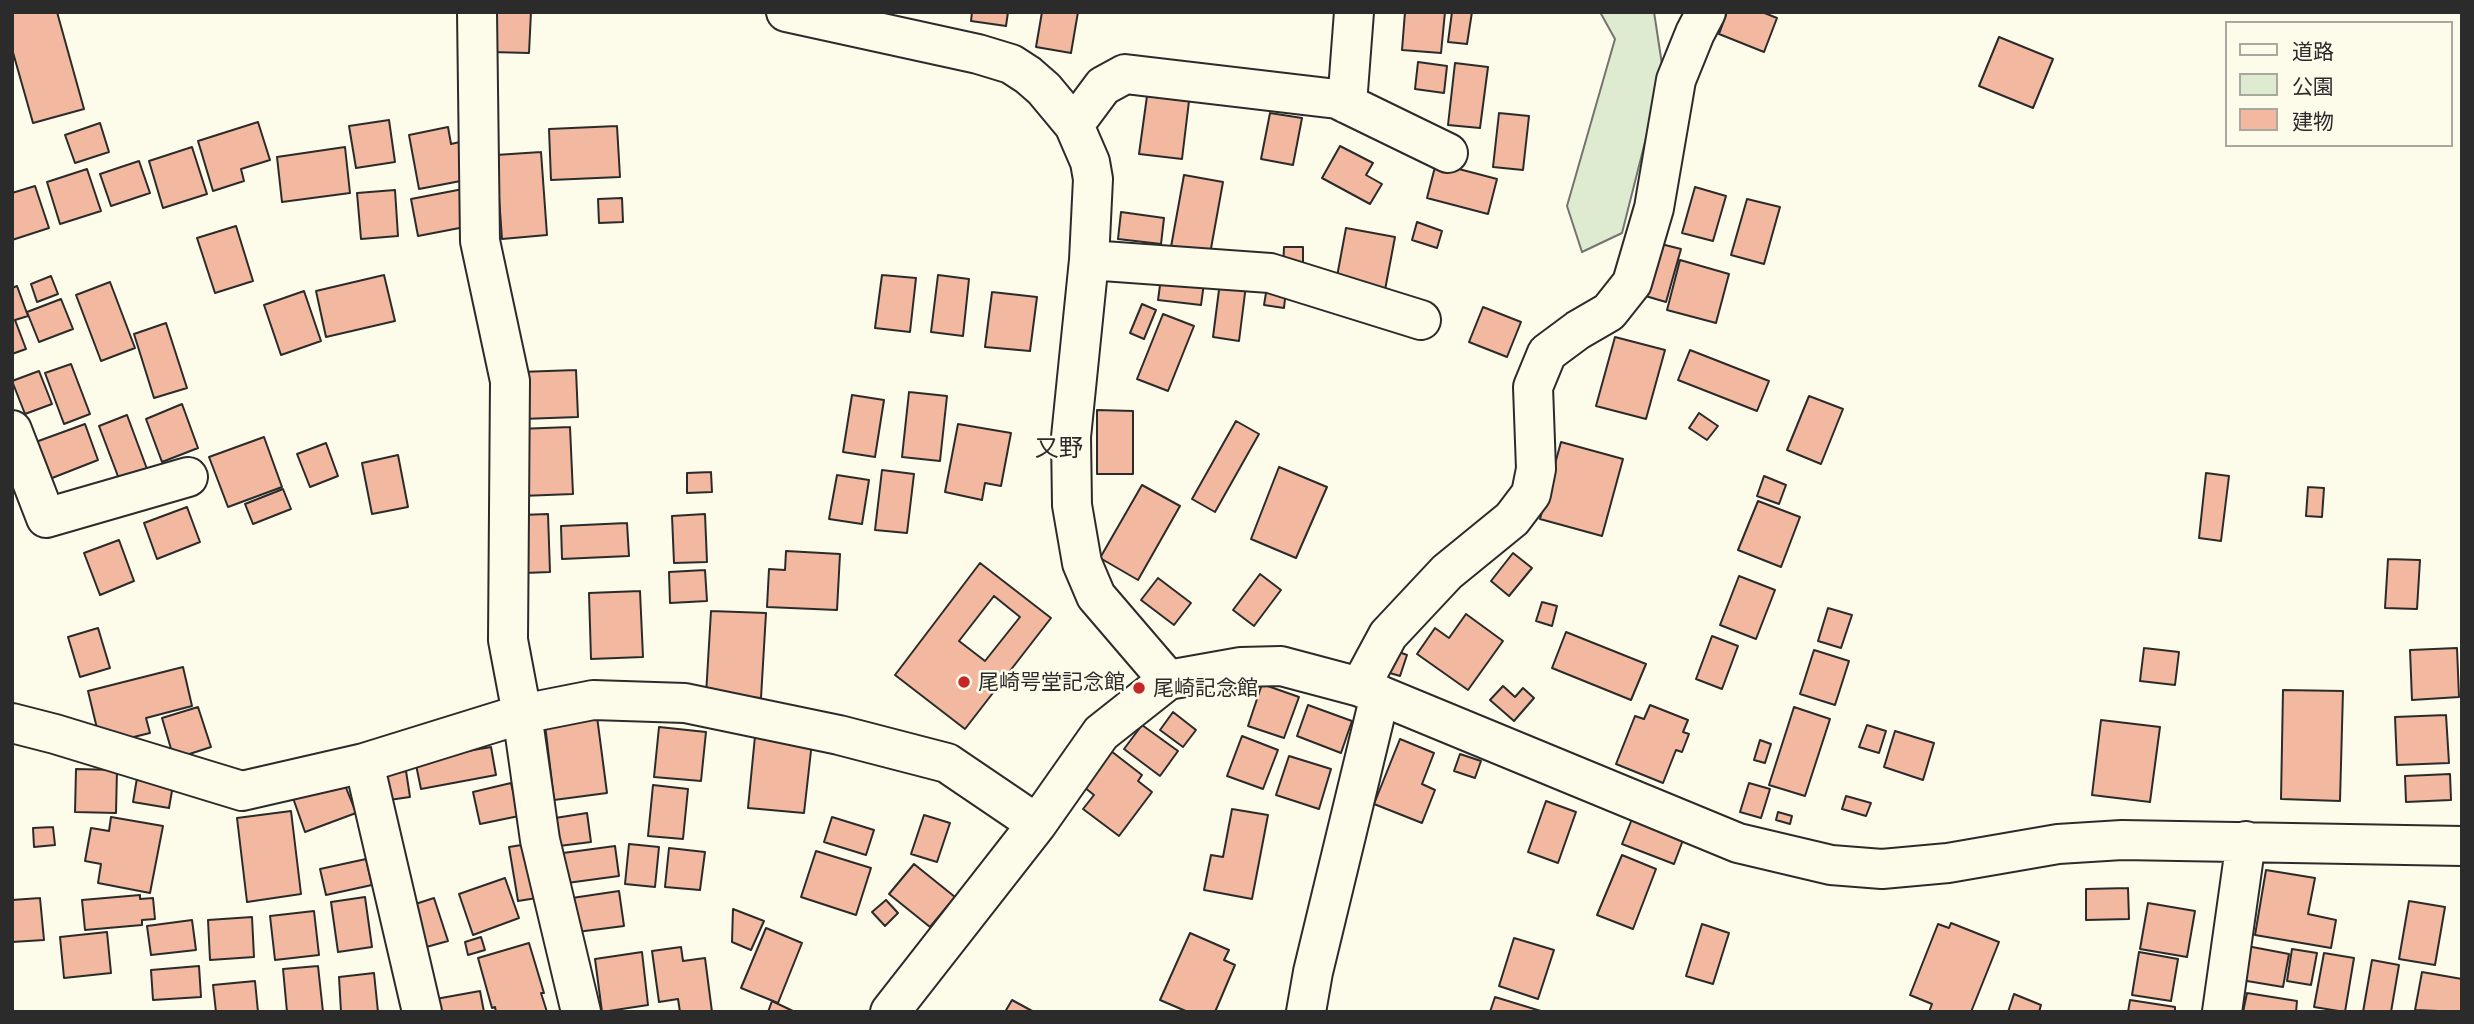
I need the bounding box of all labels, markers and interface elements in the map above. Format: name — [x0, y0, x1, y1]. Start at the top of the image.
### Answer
legend — [2226, 21, 2453, 147]
text: 道路 — [2292, 38, 2334, 63]
text: 公園 — [2292, 73, 2334, 98]
text: 建物 — [2292, 108, 2334, 133]
district label: 又野 — [1035, 434, 1083, 462]
place label: 尾崎咢堂記念館 — [978, 669, 1125, 695]
marker: 尾崎咢堂記念館 — [956, 674, 972, 690]
place label: 尾崎記念館 — [1153, 675, 1258, 701]
marker: 尾崎記念館 — [1131, 680, 1147, 696]

